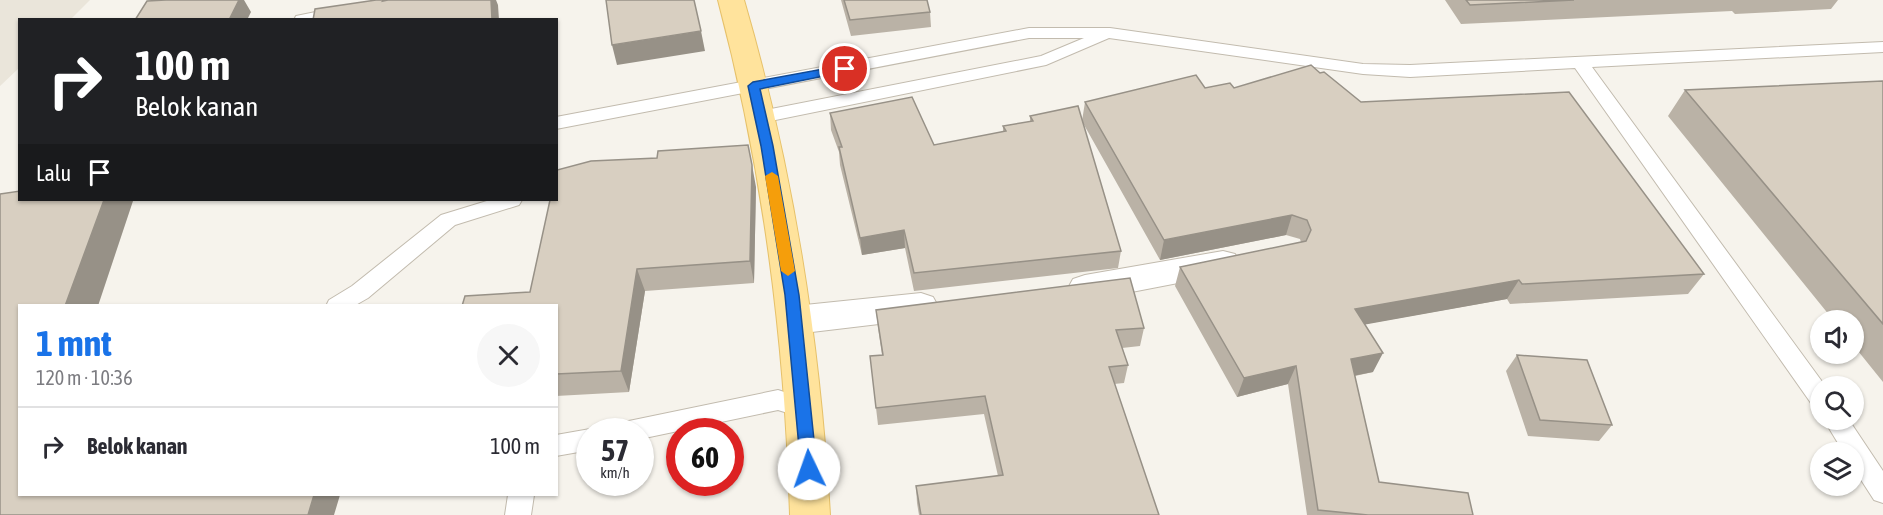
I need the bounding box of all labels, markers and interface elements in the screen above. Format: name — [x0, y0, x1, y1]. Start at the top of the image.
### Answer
text: 100 m — [135, 41, 230, 89]
icon: right — [36, 42, 114, 120]
pin — [819, 43, 870, 94]
icon: arrive — [828, 52, 861, 85]
text: Belok kanan — [135, 91, 258, 122]
icon: arrive — [83, 156, 116, 189]
text: Lalu — [36, 160, 71, 186]
map controls — [1810, 310, 1864, 496]
button: sound — [1810, 310, 1864, 364]
text: 1 mnt — [36, 322, 112, 364]
button: close — [477, 324, 540, 387]
text: 120 m · 10:36 — [36, 366, 133, 389]
button: search — [1810, 376, 1864, 430]
speed limit sign: 60 — [666, 418, 744, 496]
icon: right — [36, 430, 69, 463]
text: Belok kanan — [87, 433, 188, 459]
text: 100 m — [490, 433, 540, 459]
text: 57 — [601, 433, 629, 467]
position arrow — [777, 437, 841, 501]
button: layers — [1810, 442, 1864, 496]
text: km/h — [600, 464, 630, 481]

